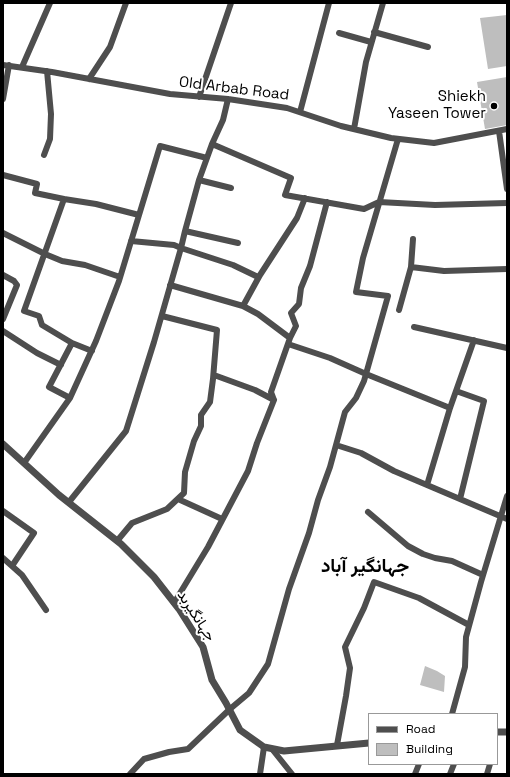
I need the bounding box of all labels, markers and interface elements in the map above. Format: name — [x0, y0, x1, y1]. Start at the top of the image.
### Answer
street label: Old Arbab Road — [178, 73, 290, 105]
place label: Shiekh Yaseen Tower — [388, 88, 486, 123]
marker: Shiekh Yaseen Tower — [489, 101, 499, 111]
district label: جہانگیر آباد — [321, 556, 409, 578]
street label: جہانگیربد — [173, 587, 219, 645]
legend — [368, 713, 498, 765]
text: Road — [406, 721, 435, 737]
text: Building — [406, 741, 453, 757]

